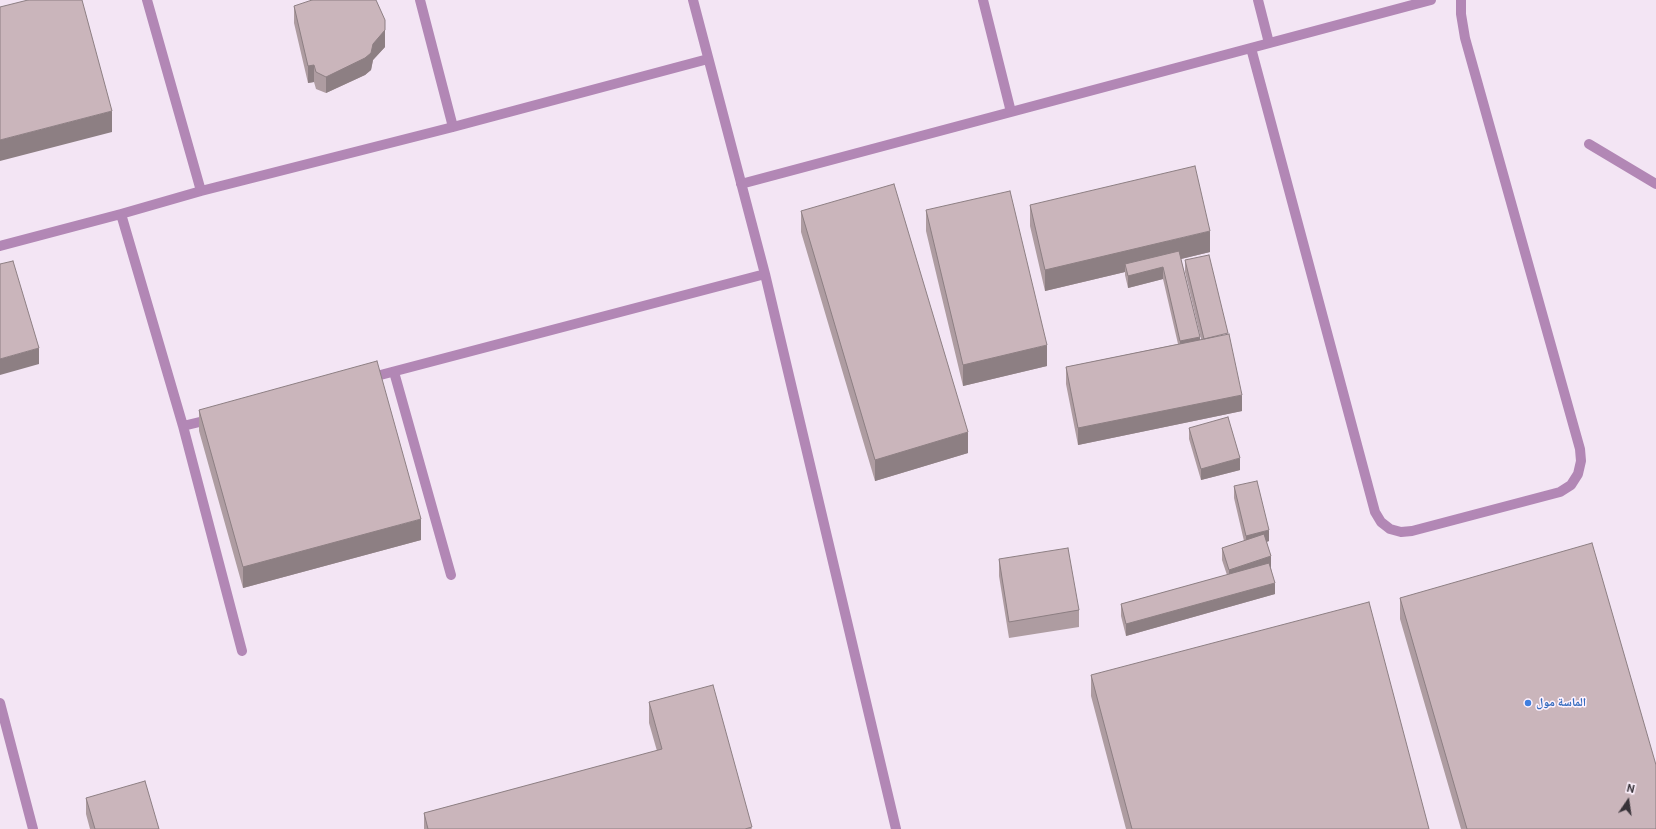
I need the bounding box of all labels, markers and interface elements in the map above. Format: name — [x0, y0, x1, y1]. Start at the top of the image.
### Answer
place label: الماسة مول — [1536, 696, 1586, 710]
marker: الماسة مول — [1523, 698, 1533, 708]
north arrow — [1608, 781, 1648, 821]
text: N — [1626, 782, 1636, 796]

